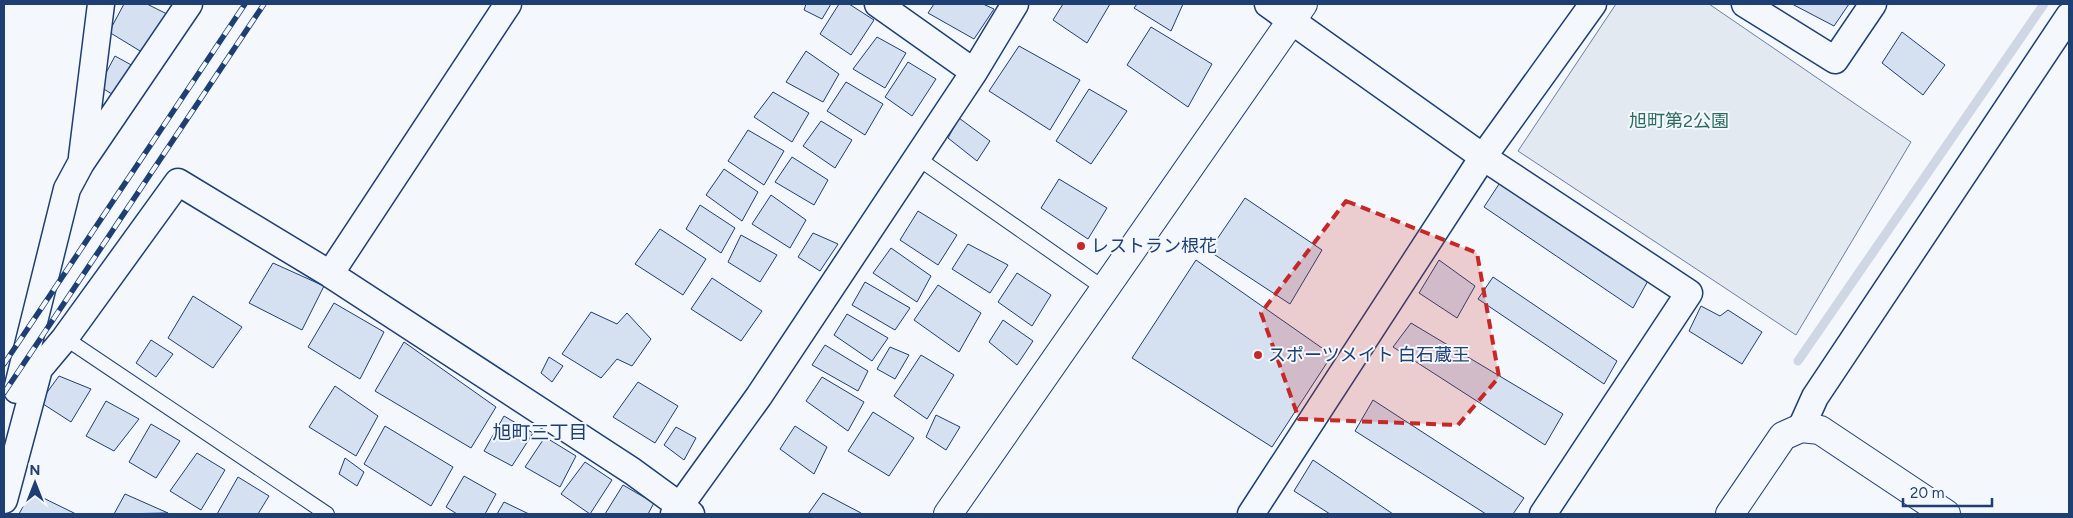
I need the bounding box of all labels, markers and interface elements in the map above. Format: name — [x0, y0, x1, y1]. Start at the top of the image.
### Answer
park label: 旭町第2公園 — [1629, 110, 1729, 132]
place label: レストラン根花 — [1091, 235, 1217, 257]
marker: レストラン根花 — [1075, 240, 1087, 252]
place label: スポーツメイト 白石蔵王 — [1268, 344, 1470, 366]
marker: スポーツメイト 白石蔵王 — [1252, 349, 1264, 361]
district label: 旭町三丁目 — [492, 421, 588, 444]
north arrow — [10, 458, 60, 508]
text: N — [30, 462, 40, 479]
scale bar — [1903, 476, 1992, 508]
text: 20 m — [1910, 484, 1944, 502]

